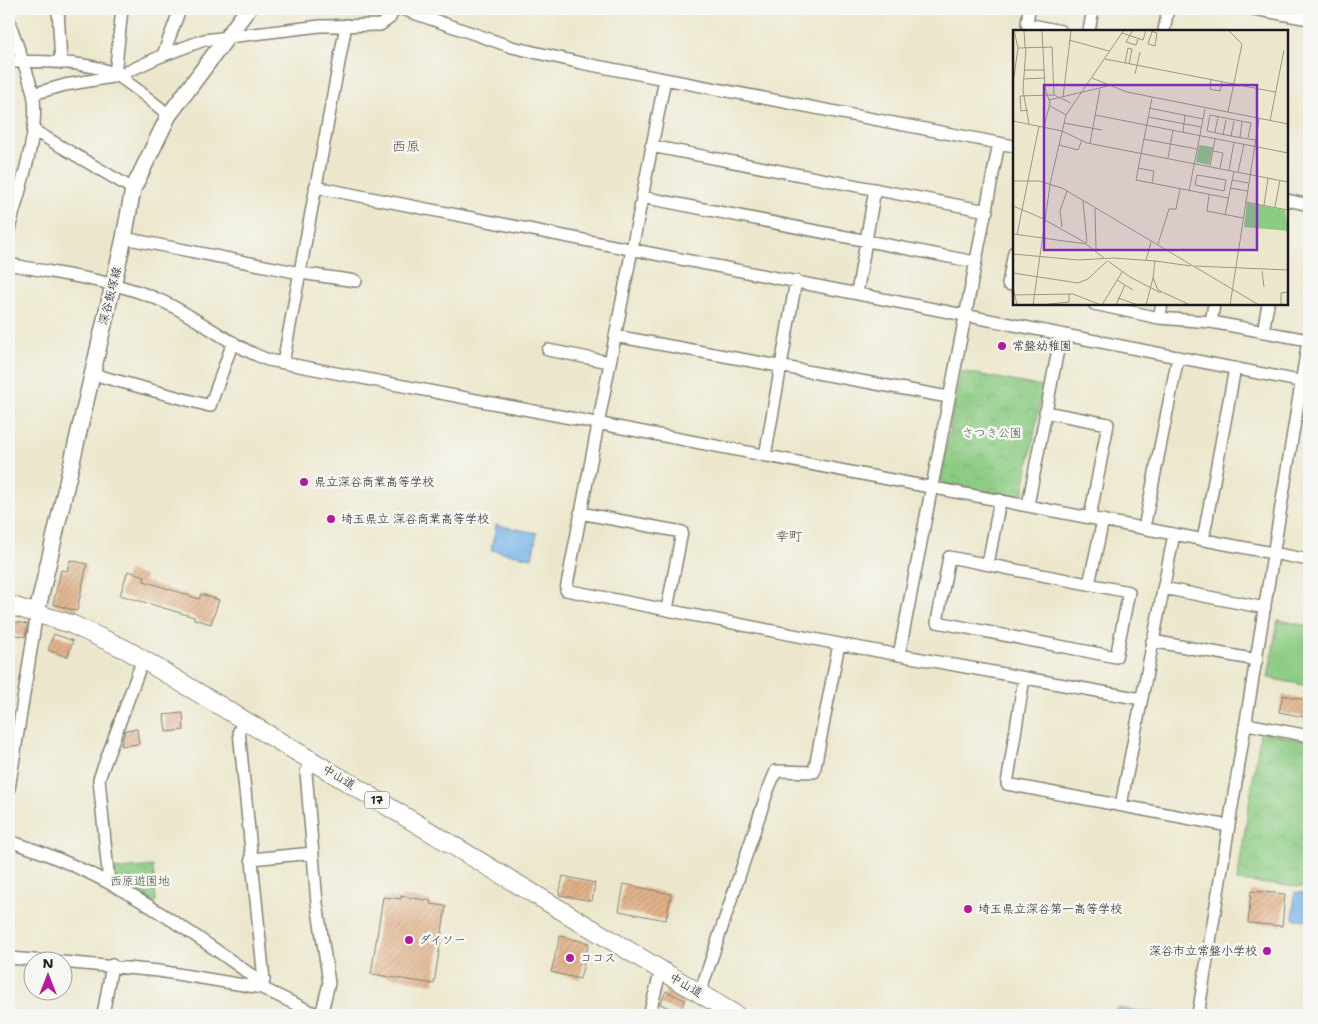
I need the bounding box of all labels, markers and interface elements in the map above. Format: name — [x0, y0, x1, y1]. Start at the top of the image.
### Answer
inset map — [1013, 30, 1288, 305]
district label: 西原 — [392, 137, 420, 155]
street label: 深谷飯塚線 — [95, 265, 125, 327]
place label: 常盤幼稚園 — [1012, 338, 1072, 354]
marker: 常盤幼稚園 — [996, 340, 1008, 352]
park label: さつき公園 — [962, 425, 1022, 441]
place label: 県立深谷商業高等学校 — [314, 474, 434, 490]
marker: 県立深谷商業高等学校 — [298, 476, 310, 488]
place label: 埼玉県立 深谷商業高等学校 — [341, 511, 489, 527]
marker: 埼玉県立 深谷商業高等学校 — [325, 513, 337, 525]
district label: 幸町 — [775, 527, 803, 545]
street label: 中山道 — [319, 761, 359, 793]
road number: 17 — [364, 792, 390, 808]
park label: 西原遊園地 — [110, 873, 170, 889]
place label: 埼玉県立深谷第一高等学校 — [978, 901, 1122, 917]
marker: 埼玉県立深谷第一高等学校 — [962, 903, 974, 915]
place label: ダイソー — [419, 932, 466, 948]
marker: ダイソー — [403, 934, 415, 946]
place label: 深谷市立常盤小学校 — [1149, 943, 1257, 959]
marker: 深谷市立常盤小学校 — [1261, 945, 1273, 957]
place label: ココス — [580, 950, 616, 966]
north arrow — [22, 952, 72, 1002]
marker: ココス — [564, 952, 576, 964]
text: N — [42, 954, 54, 972]
street label: 中山道 — [666, 969, 706, 1001]

